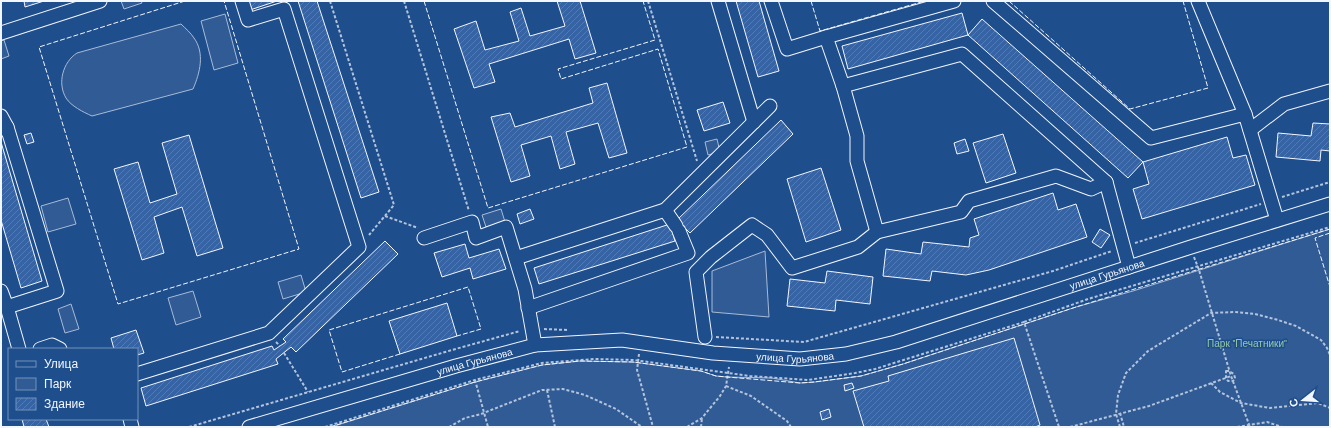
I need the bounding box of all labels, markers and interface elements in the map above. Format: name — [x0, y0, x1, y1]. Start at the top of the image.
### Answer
street label: улица Гурьянова — [1068, 256, 1146, 293]
park label: Парк "Печатники" — [1207, 337, 1287, 350]
street label: улица Гурьянова — [435, 345, 514, 378]
legend — [8, 348, 138, 420]
street label: улица Гурьянова — [756, 349, 835, 366]
text: Улица — [44, 356, 78, 372]
text: Парк — [44, 376, 72, 392]
north arrow — [1283, 380, 1323, 420]
text: Здание — [44, 396, 85, 412]
text: С — [1286, 397, 1301, 409]

